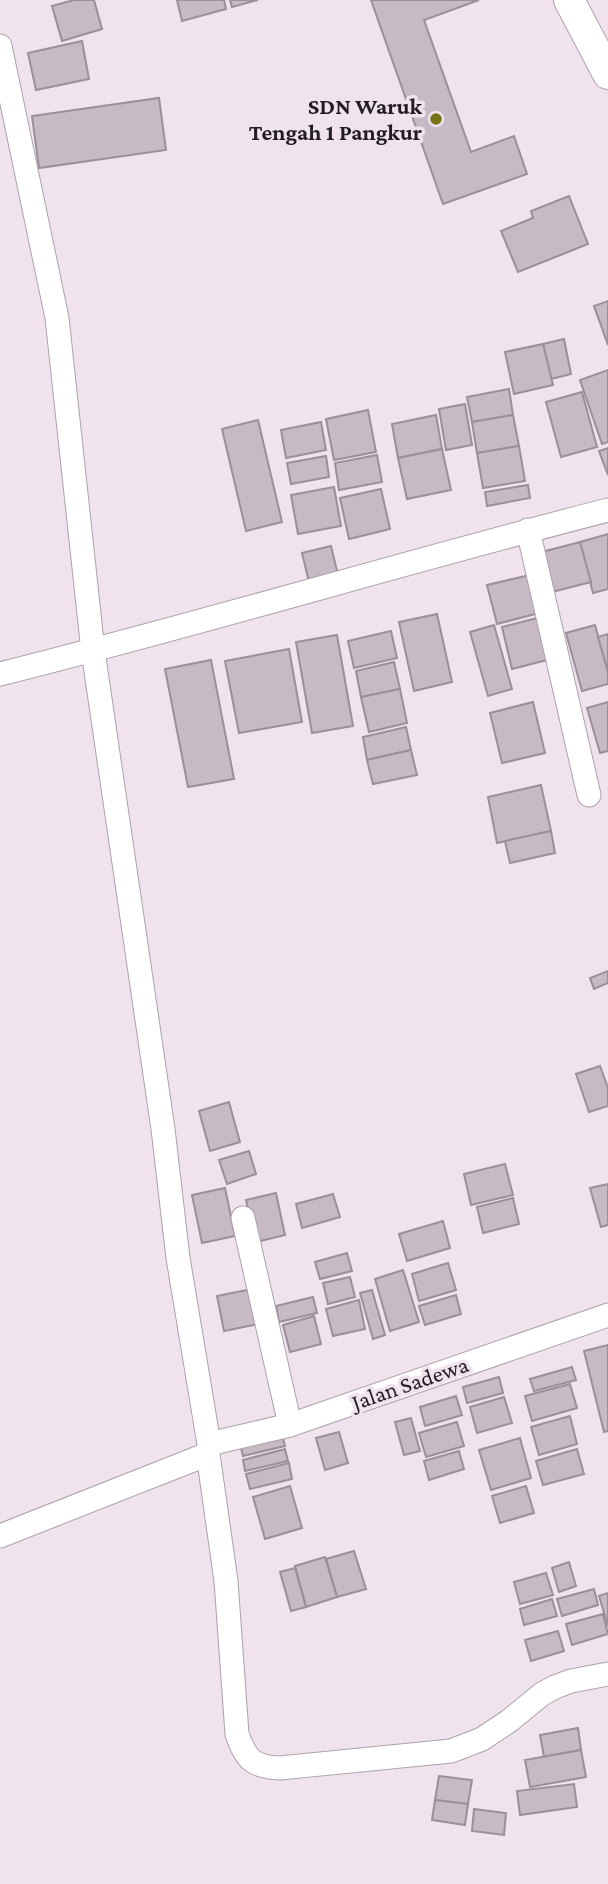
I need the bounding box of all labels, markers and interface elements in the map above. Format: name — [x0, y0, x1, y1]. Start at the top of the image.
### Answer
place label: SDN Waruk Tengah 1 Pangkur — [249, 93, 422, 145]
marker: SDN Waruk Tengah 1 Pangkur — [428, 111, 444, 127]
street label: Jalan Sadewa — [346, 1351, 472, 1416]

